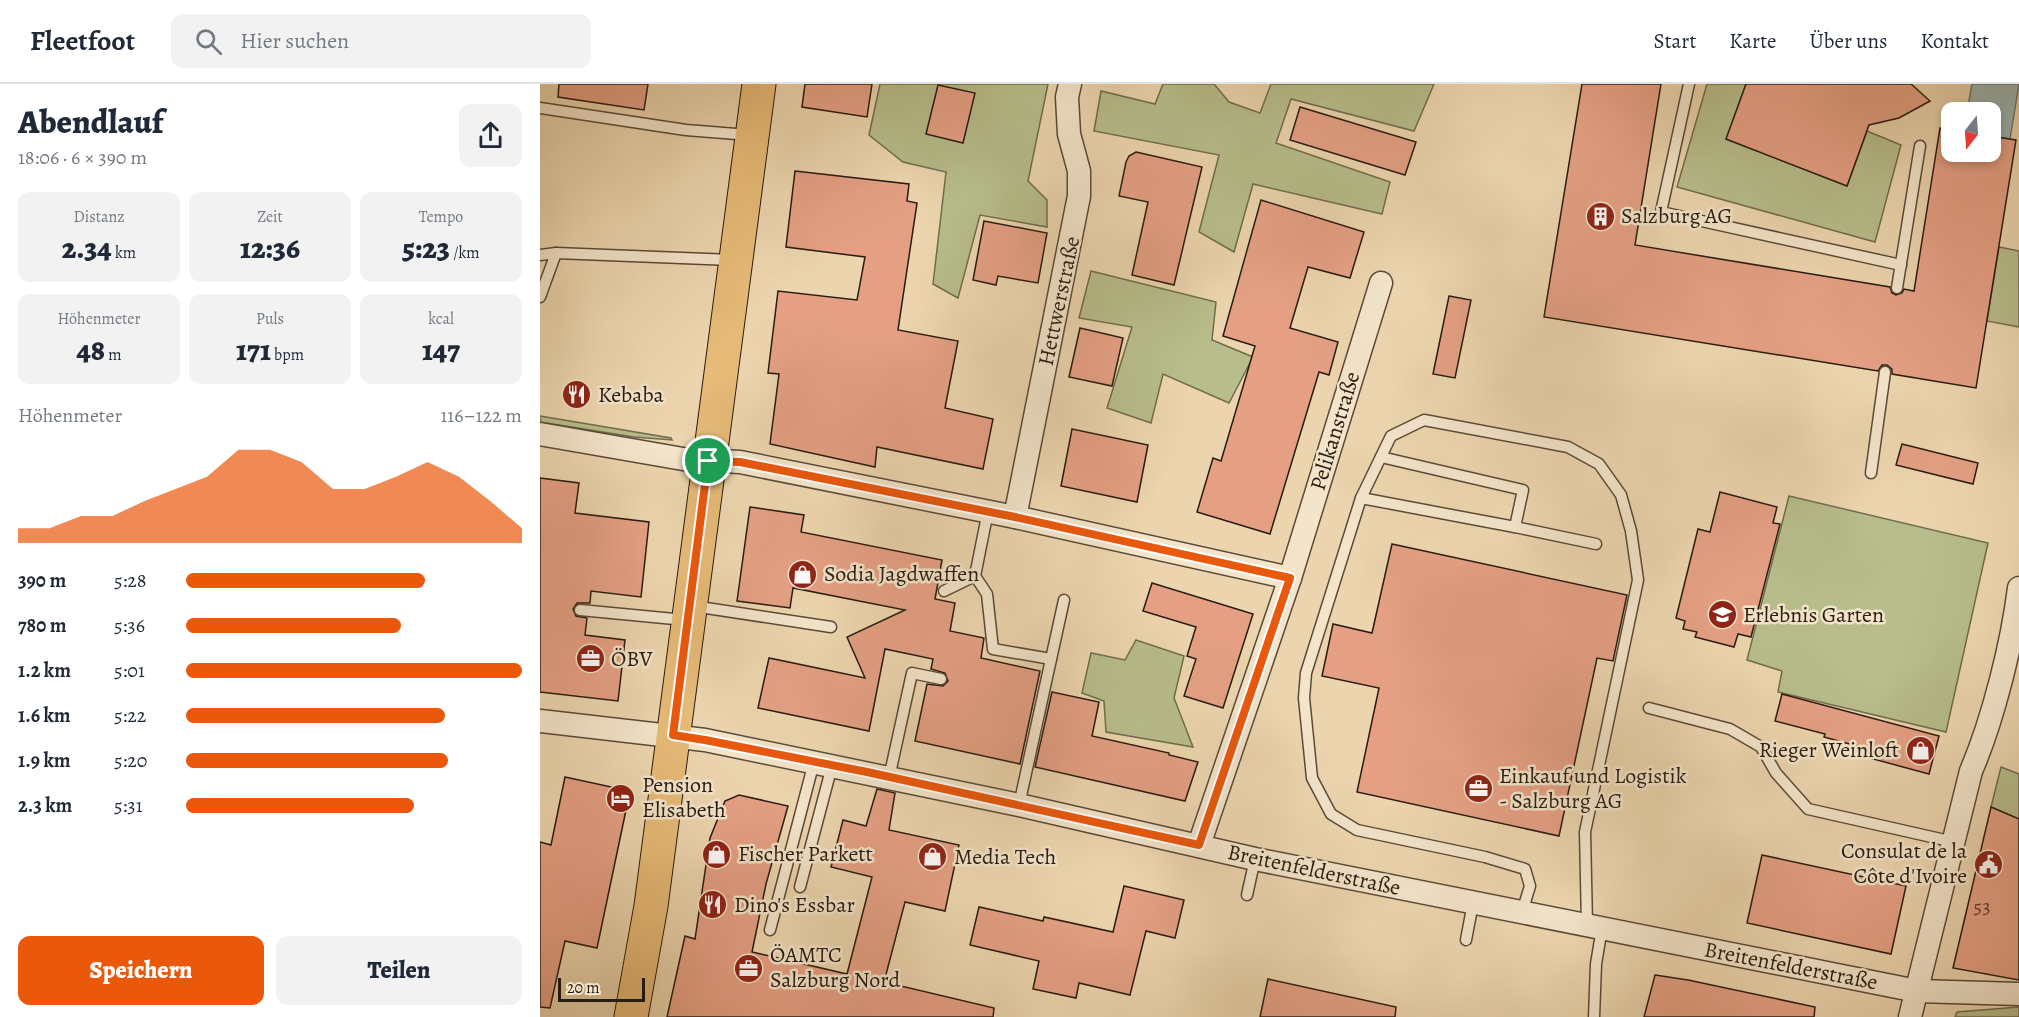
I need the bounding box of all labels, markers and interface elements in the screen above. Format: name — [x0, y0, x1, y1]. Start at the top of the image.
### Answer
search box — [171, 14, 591, 68]
text: Fleetfoot — [30, 22, 135, 60]
icon: search — [192, 25, 225, 58]
text: Hier suchen — [240, 26, 349, 56]
text: Start — [1654, 27, 1696, 55]
text: Karte — [1729, 27, 1777, 55]
text: Über uns — [1810, 27, 1887, 55]
text: Kontakt — [1920, 27, 1989, 55]
text: Abendlauf — [18, 99, 163, 144]
north arrow — [1941, 102, 2001, 162]
map controls — [1941, 102, 2001, 162]
button: share — [459, 104, 522, 167]
text: 18:06 · 6 × 390 m — [18, 144, 147, 171]
building icon: Salzburg AG — [1584, 200, 1616, 232]
place label: Salzburg AG — [1621, 201, 1732, 231]
text: Distanz — [73, 206, 125, 228]
text: Zeit — [257, 206, 283, 228]
text: Tempo — [419, 206, 463, 228]
text: 2.34 — [62, 228, 112, 268]
text: 12:36 — [240, 228, 300, 268]
text: 5:23 — [402, 228, 450, 268]
street label: Hettwerstraße — [1031, 234, 1087, 368]
text: km — [112, 242, 136, 264]
text: /km — [450, 242, 480, 264]
text: Höhenmeter — [57, 308, 141, 330]
text: Puls — [256, 308, 284, 330]
text: kcal — [428, 308, 454, 330]
text: 48 — [76, 330, 105, 370]
text: 171 — [236, 330, 271, 370]
text: 147 — [422, 330, 460, 370]
text: m — [105, 344, 122, 366]
text: bpm — [271, 344, 304, 366]
street label: Pelikanstraße — [1303, 368, 1367, 494]
restaurant icon: Kebaba — [561, 379, 593, 411]
place label: Kebaba — [598, 380, 665, 410]
text: Höhenmeter — [18, 402, 122, 429]
text: 116–122 m — [440, 402, 522, 429]
pin — [682, 435, 733, 486]
icon: arrive — [691, 444, 724, 477]
shop icon: Sodia Jagdwaffen — [787, 558, 819, 590]
place label: Sodia Jagdwaffen — [824, 559, 979, 589]
text: 390 m — [18, 567, 66, 594]
text: 5:28 — [114, 567, 147, 594]
school or university icon: Erlebnis Garten — [1706, 599, 1738, 631]
place label: Erlebnis Garten — [1743, 600, 1884, 630]
text: 780 m — [18, 612, 66, 639]
text: 5:36 — [114, 612, 145, 639]
office icon: ÖBV — [574, 643, 606, 675]
place label: ÖBV — [611, 644, 653, 674]
text: 1.2 km — [18, 657, 71, 684]
text: 5:01 — [114, 657, 145, 684]
text: 1.6 km — [18, 702, 71, 729]
text: 5:22 — [114, 702, 146, 729]
shop icon: Rieger Weinloft — [1904, 734, 1936, 766]
place label: Rieger Weinloft — [1759, 735, 1899, 765]
text: 1.9 km — [18, 747, 71, 774]
text: 5:20 — [114, 747, 148, 774]
place label: Einkauf und Logistik - Salzburg AG — [1499, 761, 1687, 816]
place label: Pension Elisabeth — [642, 770, 726, 825]
office icon: Einkauf und Logistik - Salzburg AG — [1462, 773, 1494, 805]
hotel icon: Pension Elisabeth — [605, 782, 637, 814]
text: 2.3 km — [18, 792, 72, 819]
text: 5:31 — [114, 792, 143, 819]
place label: Consulat de la Côte d'Ivoire — [1841, 836, 1968, 891]
street label: Breitenfelderstraße — [1225, 837, 1403, 903]
shop icon: Fischer Parkett — [701, 838, 733, 870]
place label: Fischer Parkett — [738, 839, 873, 869]
shop icon: Media Tech — [917, 841, 949, 873]
place label: Media Tech — [954, 842, 1057, 872]
public building icon: Consulat de la Côte d'Ivoire — [1972, 848, 2004, 880]
restaurant icon: Dino's Essbar — [697, 889, 729, 921]
place label: Dino's Essbar — [734, 890, 855, 920]
house number: 53 — [1974, 893, 1990, 920]
street label: Breitenfelderstraße — [1702, 934, 1880, 998]
button: Speichern — [18, 936, 264, 1005]
button: Teilen — [276, 936, 522, 1005]
place label: ÖAMTC Salzburg Nord — [770, 940, 900, 995]
office icon: ÖAMTC Salzburg Nord — [733, 952, 765, 984]
scale bar — [558, 975, 645, 1002]
text: 20 m — [567, 977, 600, 999]

